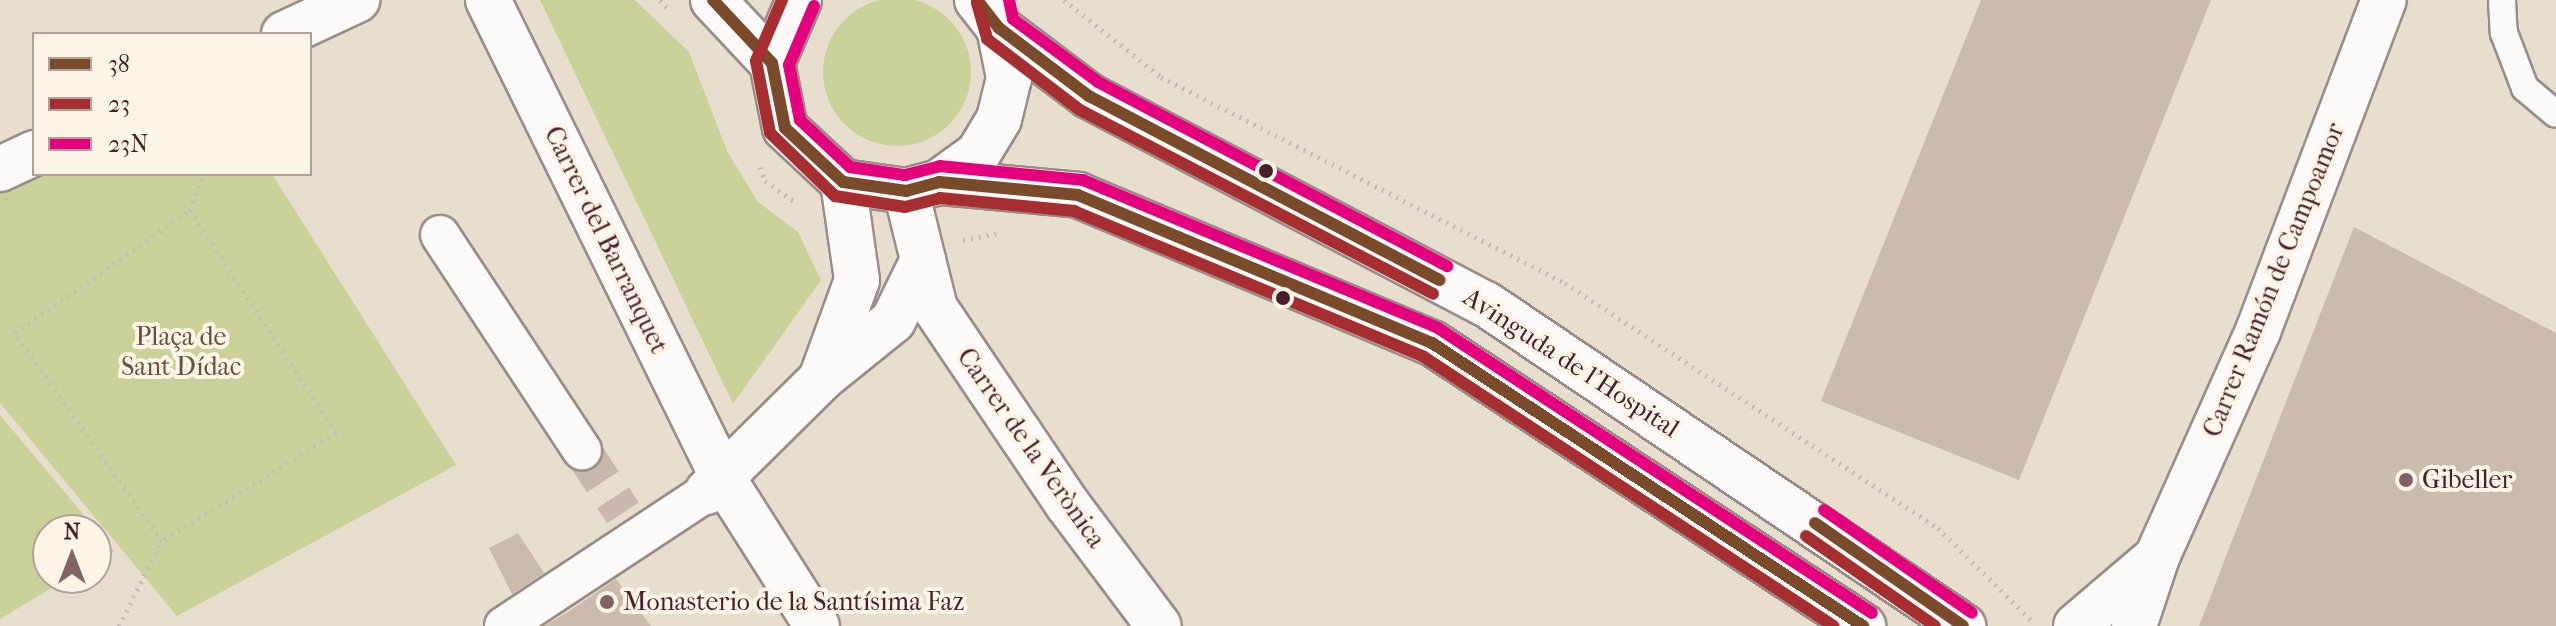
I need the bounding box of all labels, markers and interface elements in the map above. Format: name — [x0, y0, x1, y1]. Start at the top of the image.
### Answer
legend — [32, 32, 312, 176]
text: 38 — [108, 50, 130, 78]
text: 23 — [108, 90, 130, 118]
street label: Carrer Ramón de Campoamor — [2197, 118, 2351, 442]
street label: Carrer del Barranquet — [537, 121, 675, 359]
text: 23N — [108, 130, 148, 158]
unlabelled marker — [1258, 163, 1274, 179]
street label: Avinguda de l'Hospital — [1457, 282, 1685, 444]
unlabelled marker — [1275, 290, 1291, 306]
park label: Plaça de Sant Dídac — [121, 321, 241, 382]
street label: Carrer de la Verònica — [950, 342, 1112, 554]
place label: Gibeller — [2422, 464, 2512, 496]
marker: Gibeller — [2397, 471, 2415, 489]
north arrow — [32, 514, 112, 594]
text: N — [64, 519, 80, 545]
place label: Monasterio de la Santísima Faz — [623, 586, 964, 618]
marker: Monasterio de la Santísima Faz — [598, 593, 616, 611]

